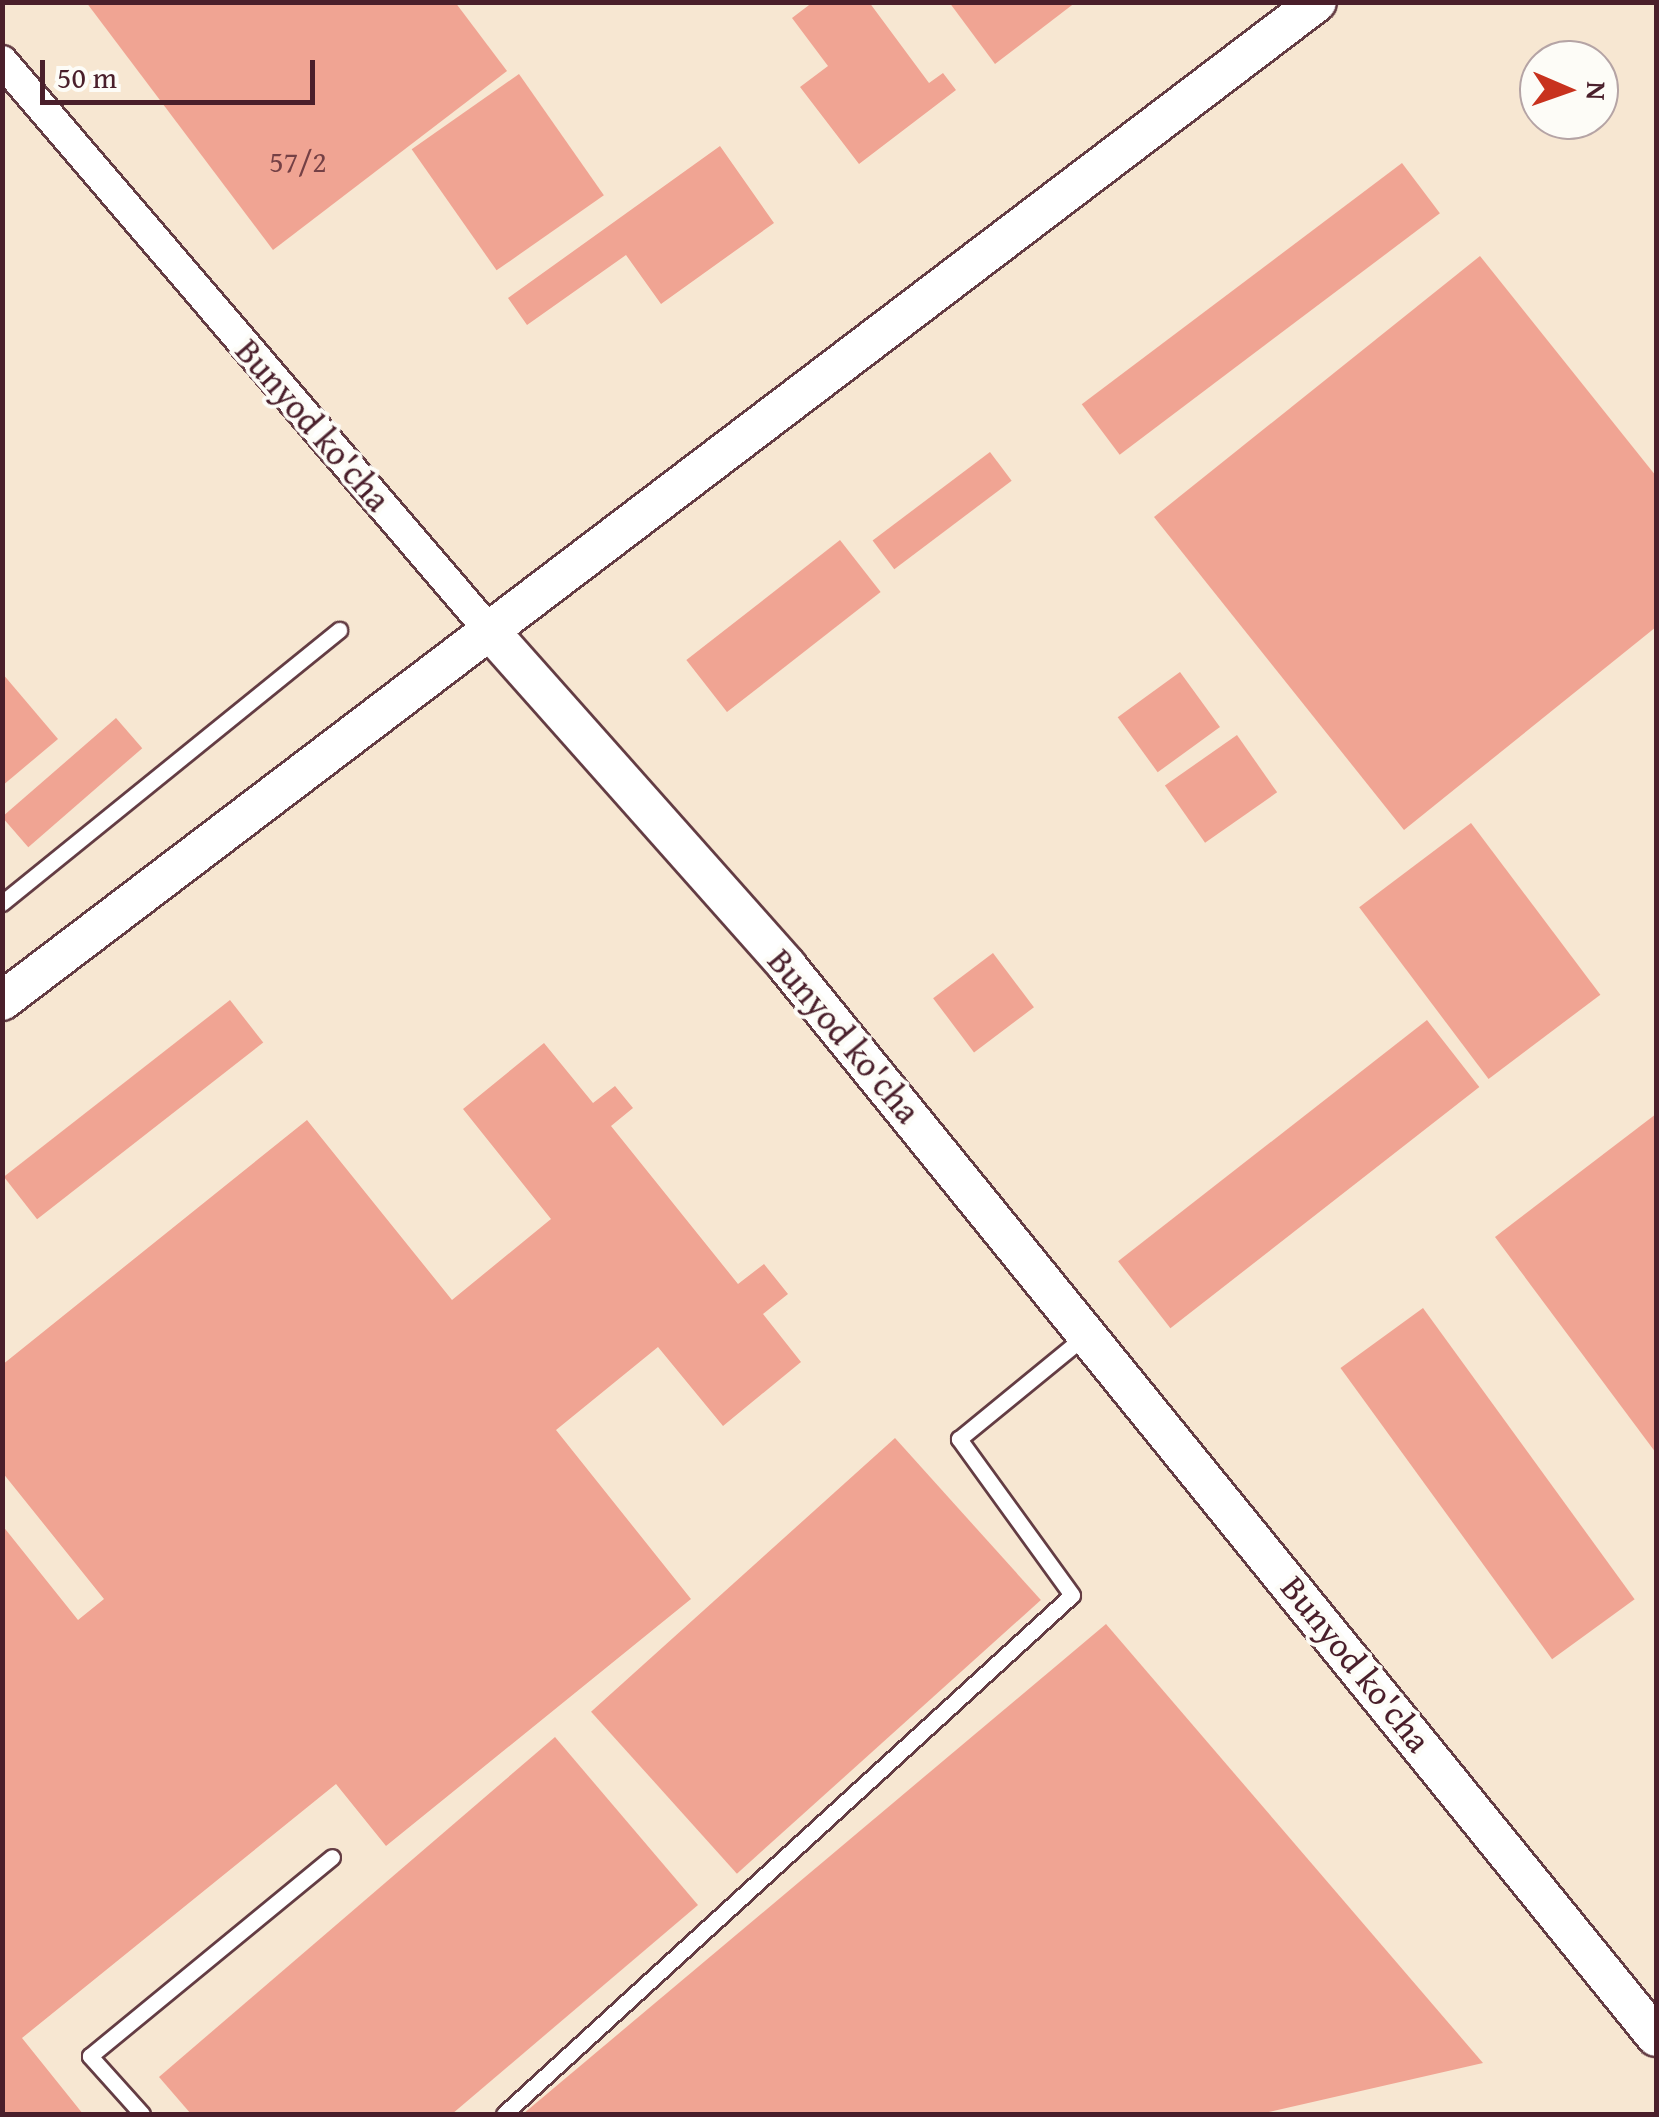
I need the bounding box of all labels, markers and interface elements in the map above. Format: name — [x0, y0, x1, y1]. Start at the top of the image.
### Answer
scale bar — [45, 40, 320, 102]
north arrow — [1519, 40, 1619, 140]
text: 50 m — [57, 55, 117, 99]
text: N — [1577, 81, 1618, 101]
house number: 57/2 — [269, 143, 327, 179]
street label: Bunyod ko'cha — [227, 330, 399, 520]
street label: Bunyod ko'cha — [759, 940, 929, 1132]
street label: Bunyod ko'cha — [1272, 1567, 1440, 1761]

